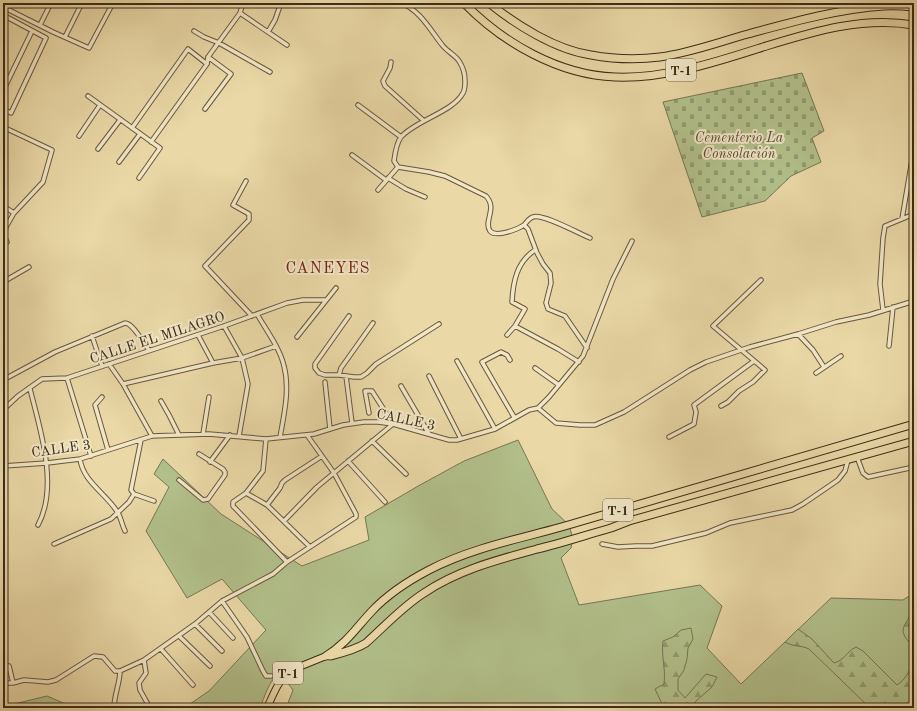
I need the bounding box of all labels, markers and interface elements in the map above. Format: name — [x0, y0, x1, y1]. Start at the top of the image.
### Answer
road number: T-1 — [666, 59, 696, 81]
park label: Cementerio La Consolación — [695, 131, 784, 161]
district label: CANEYES — [285, 261, 371, 277]
street label: CALLE EL MILAGRO — [88, 309, 227, 366]
street label: CALLE 3 — [375, 407, 437, 433]
street label: CALLE 3 — [31, 438, 92, 460]
road number: T-1 — [603, 499, 633, 521]
road number: T-1 — [273, 662, 303, 684]

